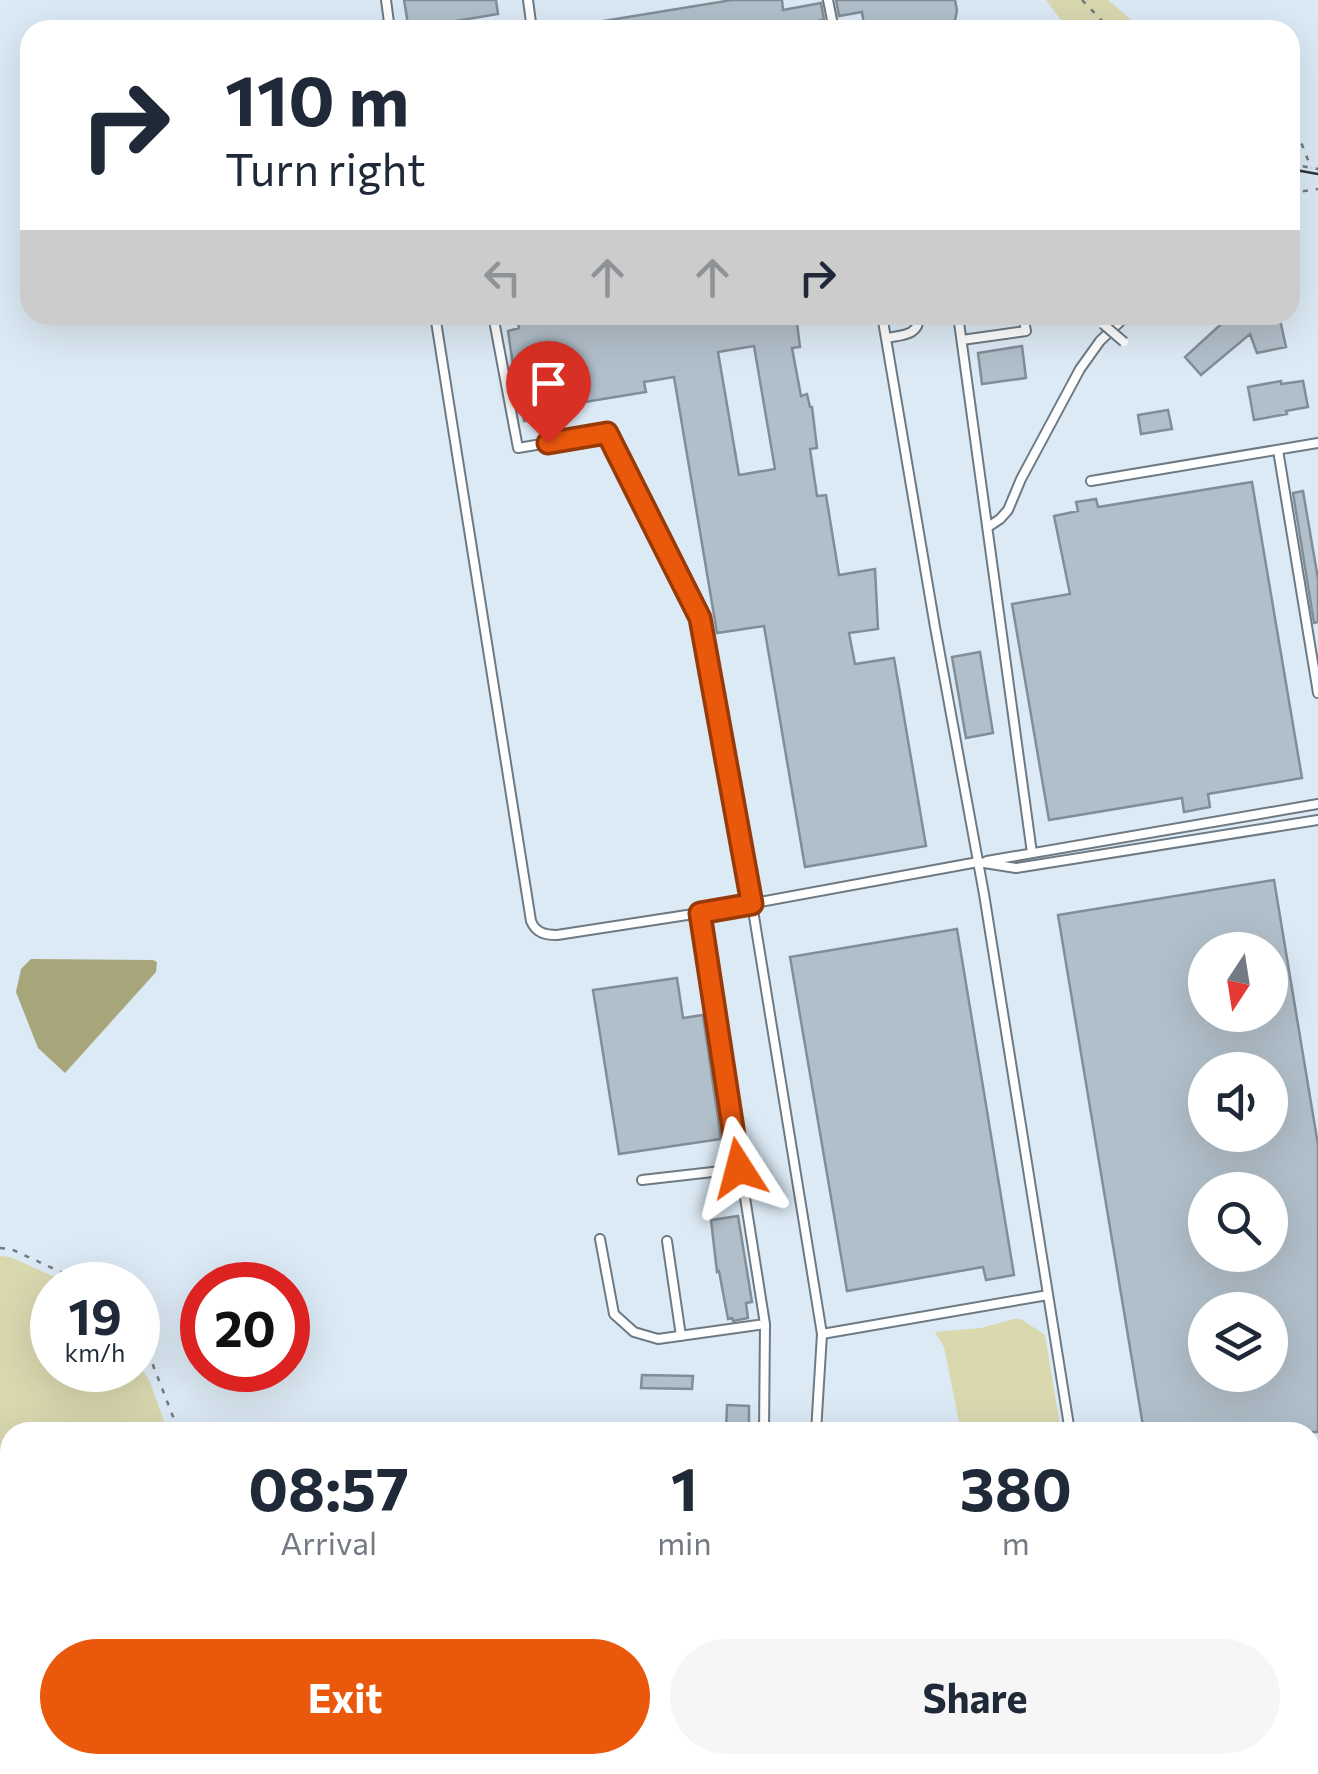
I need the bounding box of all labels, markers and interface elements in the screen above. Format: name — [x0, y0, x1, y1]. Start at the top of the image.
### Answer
text: 110 m — [225, 55, 409, 140]
icon: right — [60, 60, 190, 190]
text: Turn right — [225, 140, 426, 195]
icon: left — [475, 250, 530, 305]
icon: ahead — [580, 250, 635, 305]
icon: ahead — [685, 250, 740, 305]
icon: right — [790, 250, 845, 305]
pin — [506, 341, 591, 444]
icon: arrive — [521, 356, 576, 411]
north arrow — [1188, 932, 1288, 1032]
map controls — [1188, 932, 1288, 1392]
button: sound — [1188, 1052, 1288, 1152]
position arrow — [687, 1116, 791, 1220]
button: search — [1188, 1172, 1288, 1272]
speed limit sign: 20 — [180, 1262, 310, 1392]
text: 19 — [68, 1284, 122, 1345]
button: layers — [1188, 1292, 1288, 1392]
text: km/h — [65, 1337, 125, 1367]
text: 08:57 — [248, 1450, 409, 1523]
text: 1 — [671, 1450, 698, 1523]
text: 380 — [960, 1450, 1072, 1523]
text: Arrival — [280, 1522, 377, 1562]
text: min — [657, 1522, 712, 1562]
text: m — [1002, 1522, 1030, 1562]
button: Exit — [40, 1639, 650, 1754]
button: Share — [670, 1639, 1280, 1754]

